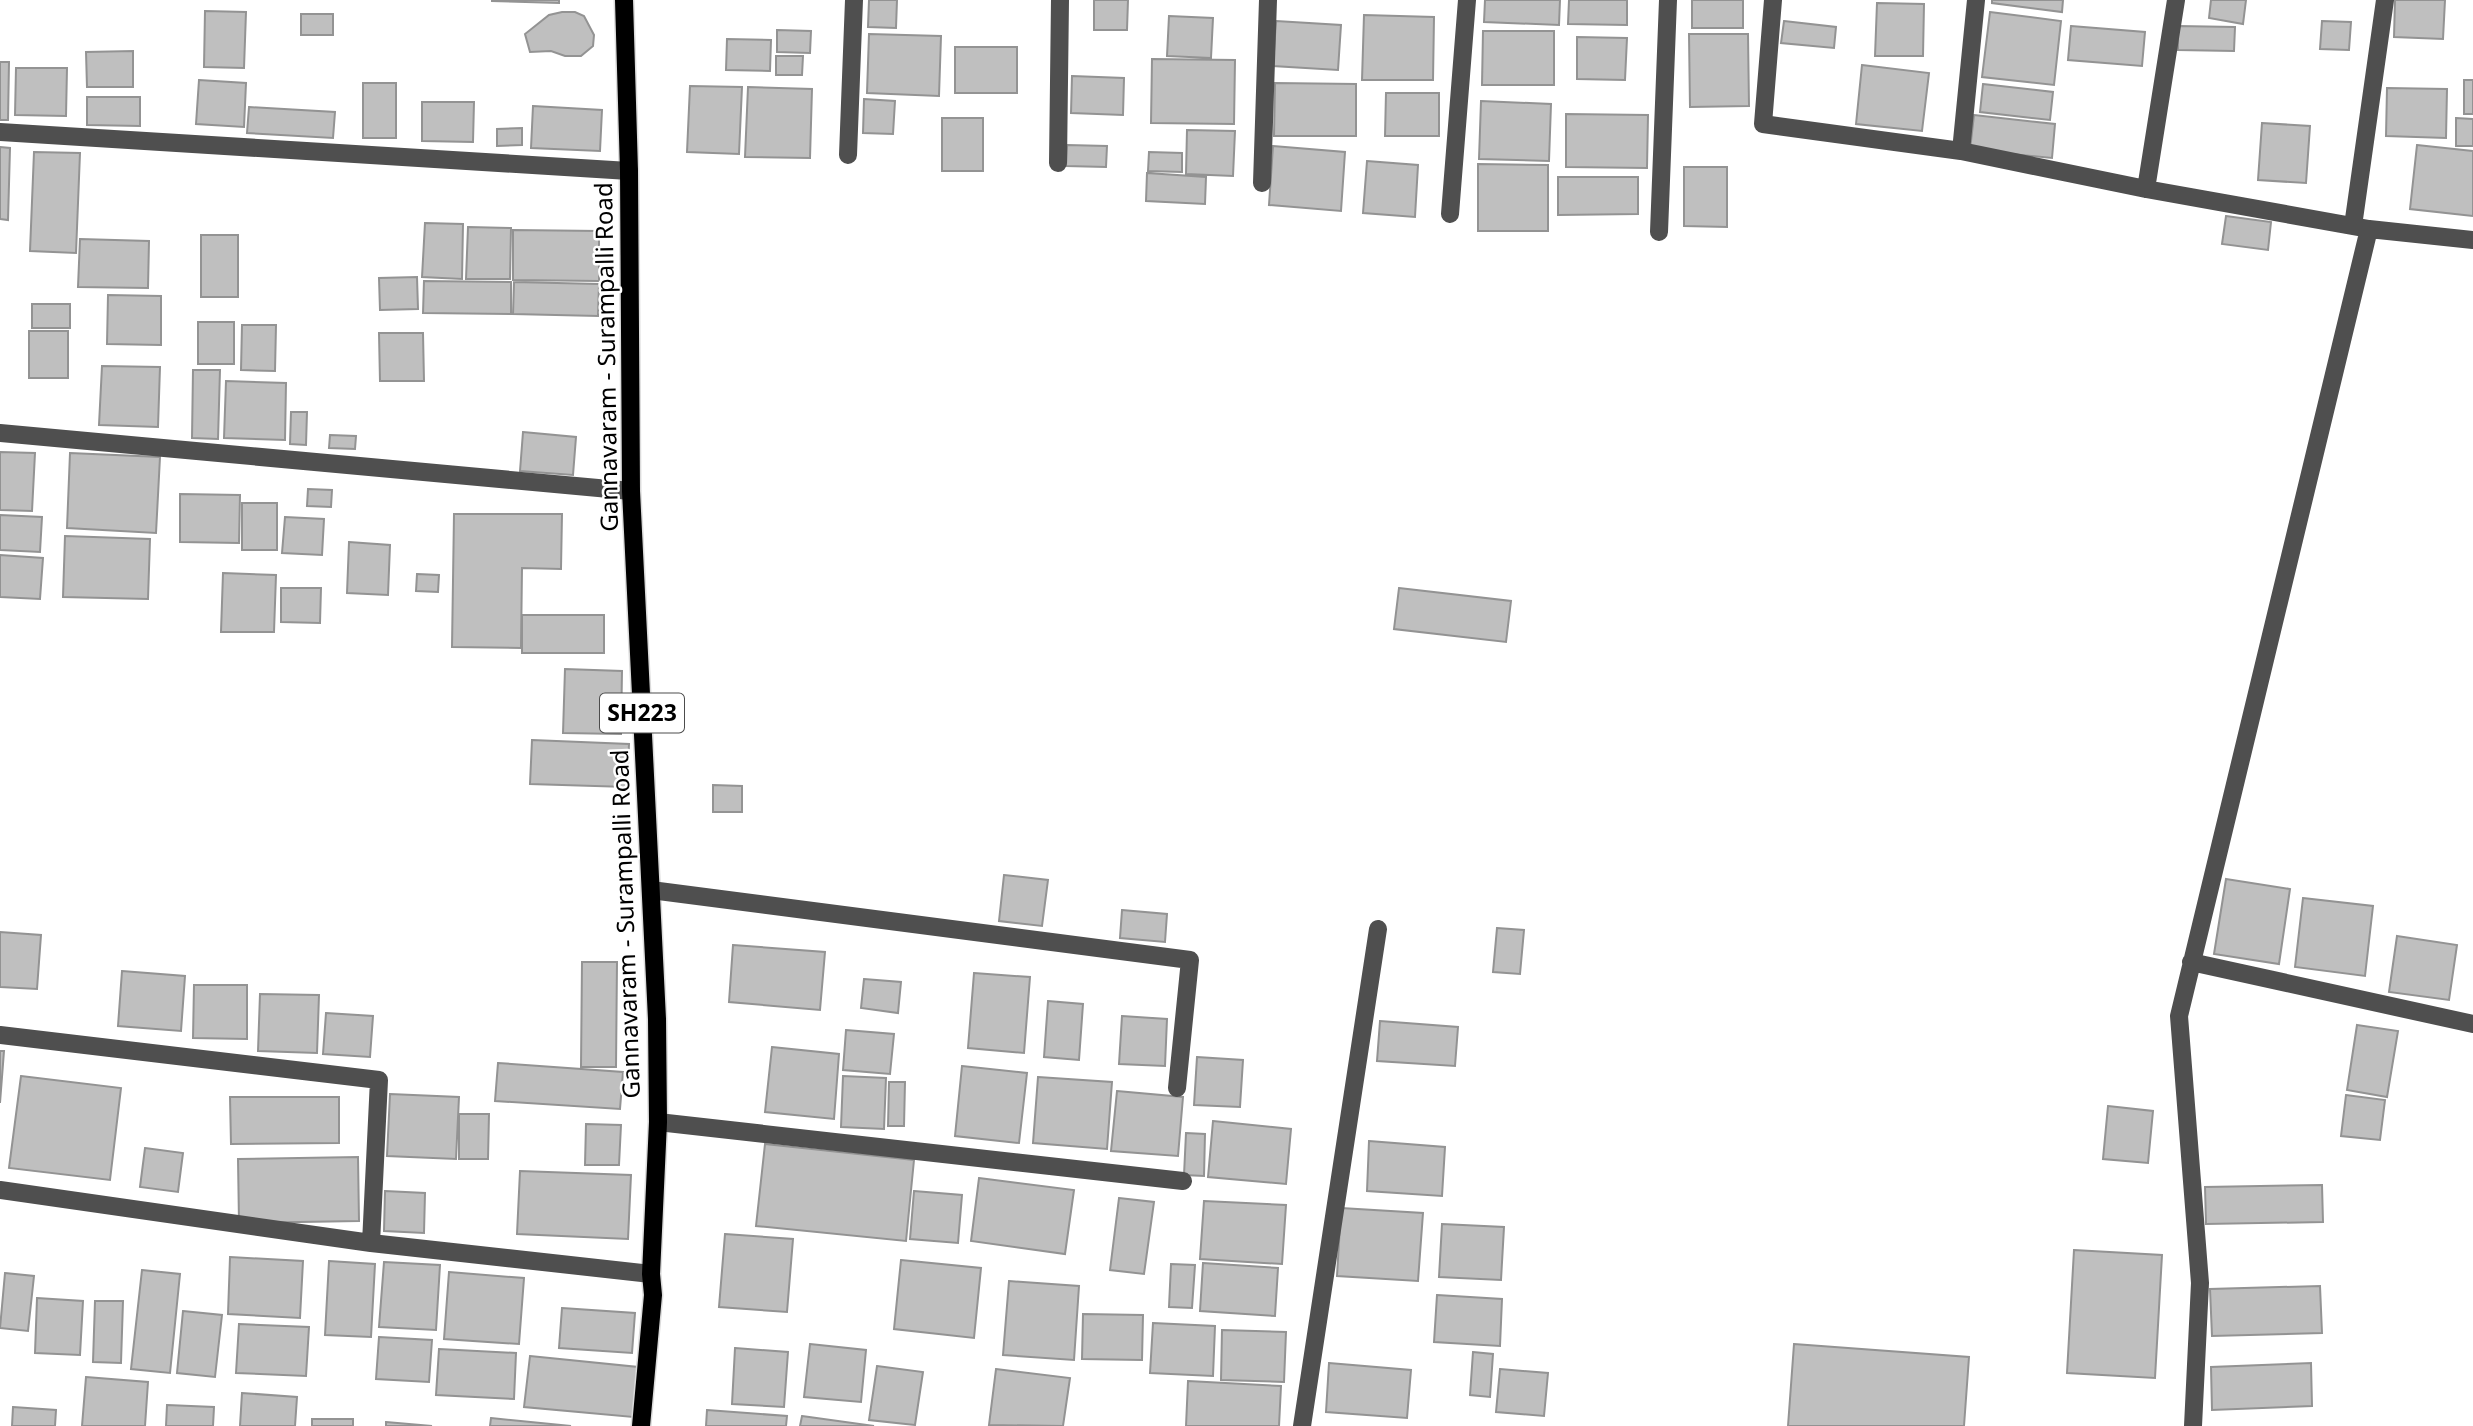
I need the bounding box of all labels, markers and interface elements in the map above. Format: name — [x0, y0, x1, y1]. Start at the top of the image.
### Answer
street label: Gannavaram - Surampalli Road — [586, 182, 625, 532]
road number: SH223 — [600, 694, 684, 733]
street label: Gannavaram - Surampalli Road — [602, 749, 647, 1099]

